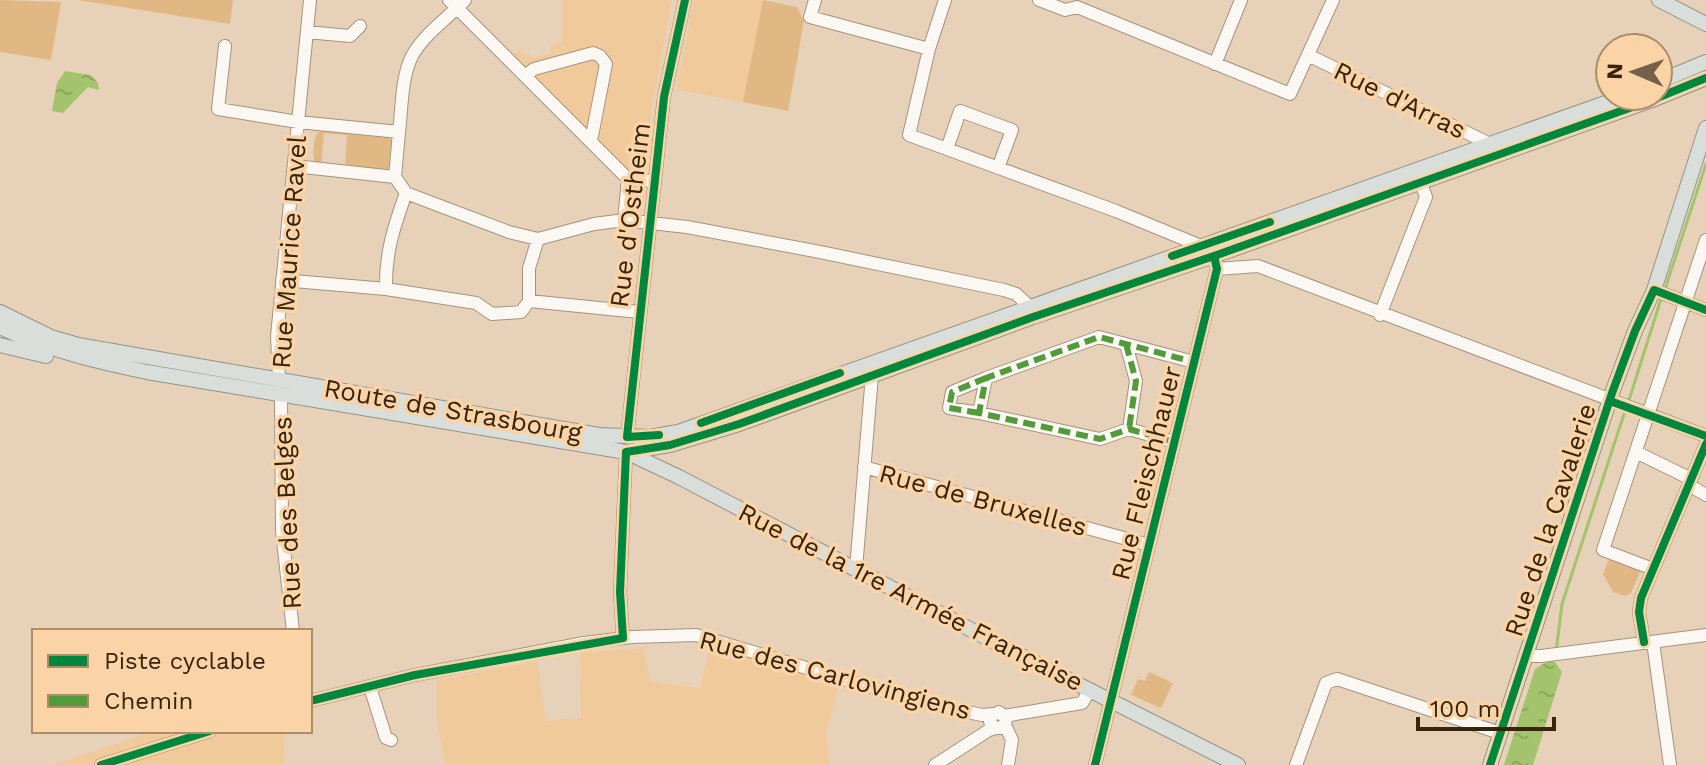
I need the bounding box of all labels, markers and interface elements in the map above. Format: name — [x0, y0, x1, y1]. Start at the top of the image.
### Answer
north arrow — [1594, 32, 1674, 112]
street label: Rue d'Arras — [1329, 55, 1471, 145]
text: N — [1602, 63, 1627, 80]
street label: Rue d'Ostheim — [604, 121, 656, 309]
street label: Rue Maurice Ravel — [266, 134, 312, 370]
street label: Rue Fleischhauer — [1105, 363, 1187, 583]
street label: Route de Strasbourg — [322, 373, 584, 447]
street label: Rue de la Cavalerie — [1498, 400, 1602, 640]
street label: Rue des Belges — [267, 416, 307, 610]
street label: Rue de Bruxelles — [876, 458, 1090, 542]
street label: Rue de la 1re Armée Française — [734, 497, 1088, 697]
street label: Rue des Carlovingiens — [696, 624, 974, 726]
legend — [32, 629, 312, 733]
text: Piste cyclable — [104, 647, 266, 675]
scale bar — [1418, 681, 1554, 731]
text: Chemin — [104, 687, 193, 715]
text: 100 m — [1430, 695, 1500, 723]

